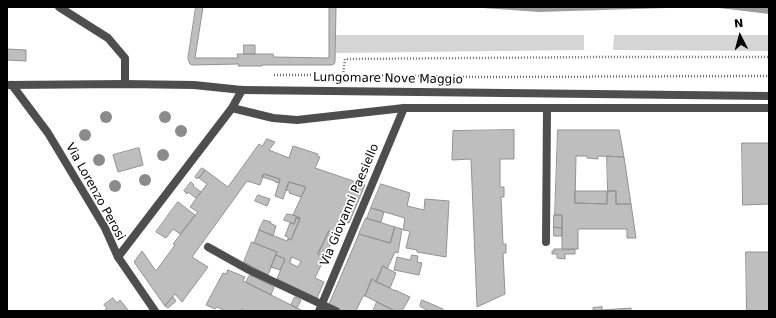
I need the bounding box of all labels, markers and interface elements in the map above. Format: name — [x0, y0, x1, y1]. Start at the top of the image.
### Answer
north arrow — [720, 16, 760, 56]
text: N — [733, 17, 744, 31]
street label: Lungomare Nove Maggio — [313, 70, 463, 88]
street label: Via Lorenzo Perosi — [62, 141, 128, 243]
street label: Via Giovanni Paesiello — [318, 142, 382, 268]

